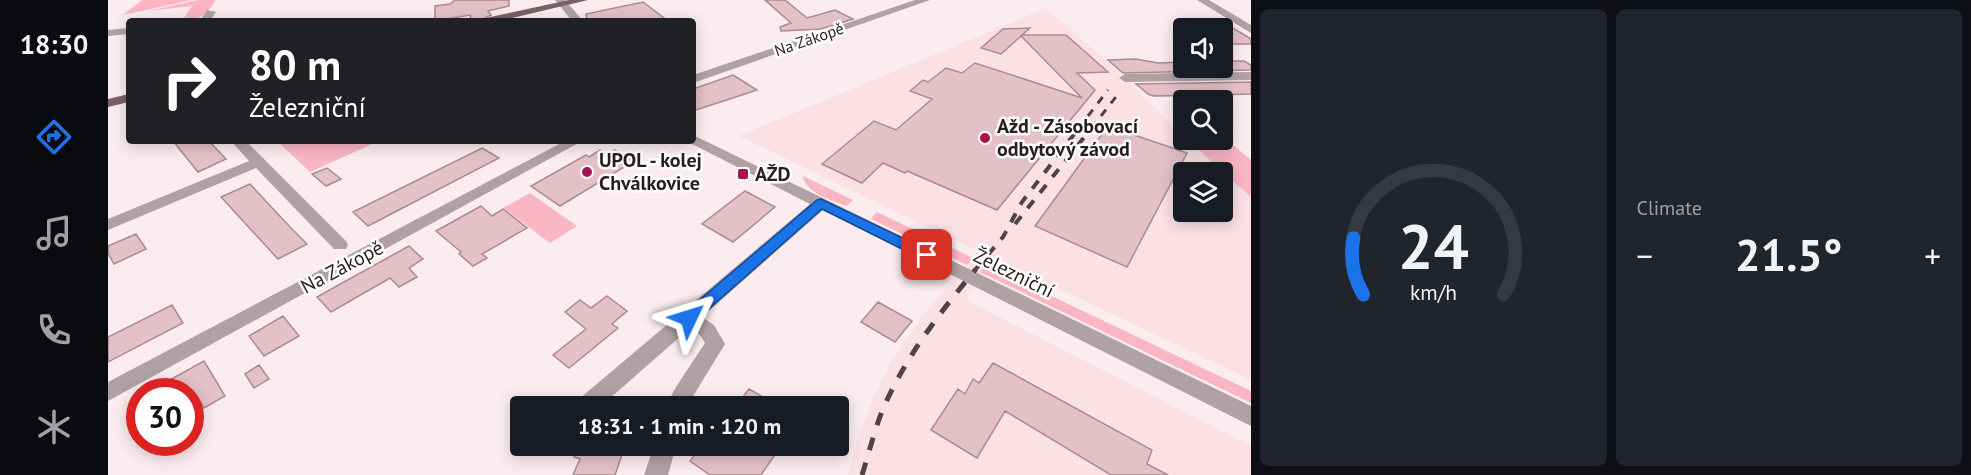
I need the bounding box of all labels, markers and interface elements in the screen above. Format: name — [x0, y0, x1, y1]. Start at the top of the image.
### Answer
street label: Na Zákopě — [772, 18, 846, 60]
map controls — [1173, 18, 1233, 222]
button: sound — [1173, 18, 1233, 78]
text: 18:30 — [20, 27, 88, 61]
text: 80 m — [249, 37, 341, 92]
icon: right — [150, 42, 228, 120]
text: Železniční — [249, 90, 366, 124]
button: search — [1173, 90, 1233, 150]
place label: Ažd - Zásobovací odbytový závod — [997, 113, 1139, 162]
icon: directions — [33, 116, 75, 158]
marker: Ažd - Zásobovací odbytový závod — [978, 131, 992, 145]
place label: UPOL - kolej Chválkovice — [599, 147, 702, 196]
place label: AŽD — [755, 161, 790, 187]
button: layers — [1173, 162, 1233, 222]
marker: UPOL - kolej Chválkovice — [580, 165, 594, 179]
marker: AŽD — [736, 167, 750, 181]
text: Climate — [1637, 195, 1702, 221]
text: 24 — [1398, 205, 1469, 286]
icon: music — [33, 212, 75, 254]
text: 21.5° — [1735, 225, 1842, 283]
pin — [901, 229, 952, 280]
street label: Na Zákopě — [296, 234, 388, 300]
text: − — [1637, 234, 1653, 277]
text: + — [1924, 234, 1941, 277]
icon: arrive — [910, 238, 943, 271]
street label: Železniční — [969, 242, 1059, 304]
text: km/h — [1410, 278, 1457, 306]
position arrow — [657, 286, 721, 350]
icon: phone — [33, 309, 75, 351]
speed limit sign: 30 — [126, 378, 204, 456]
icon: climate — [33, 406, 75, 448]
text: 18:31 · 1 min · 120 m — [578, 412, 781, 440]

